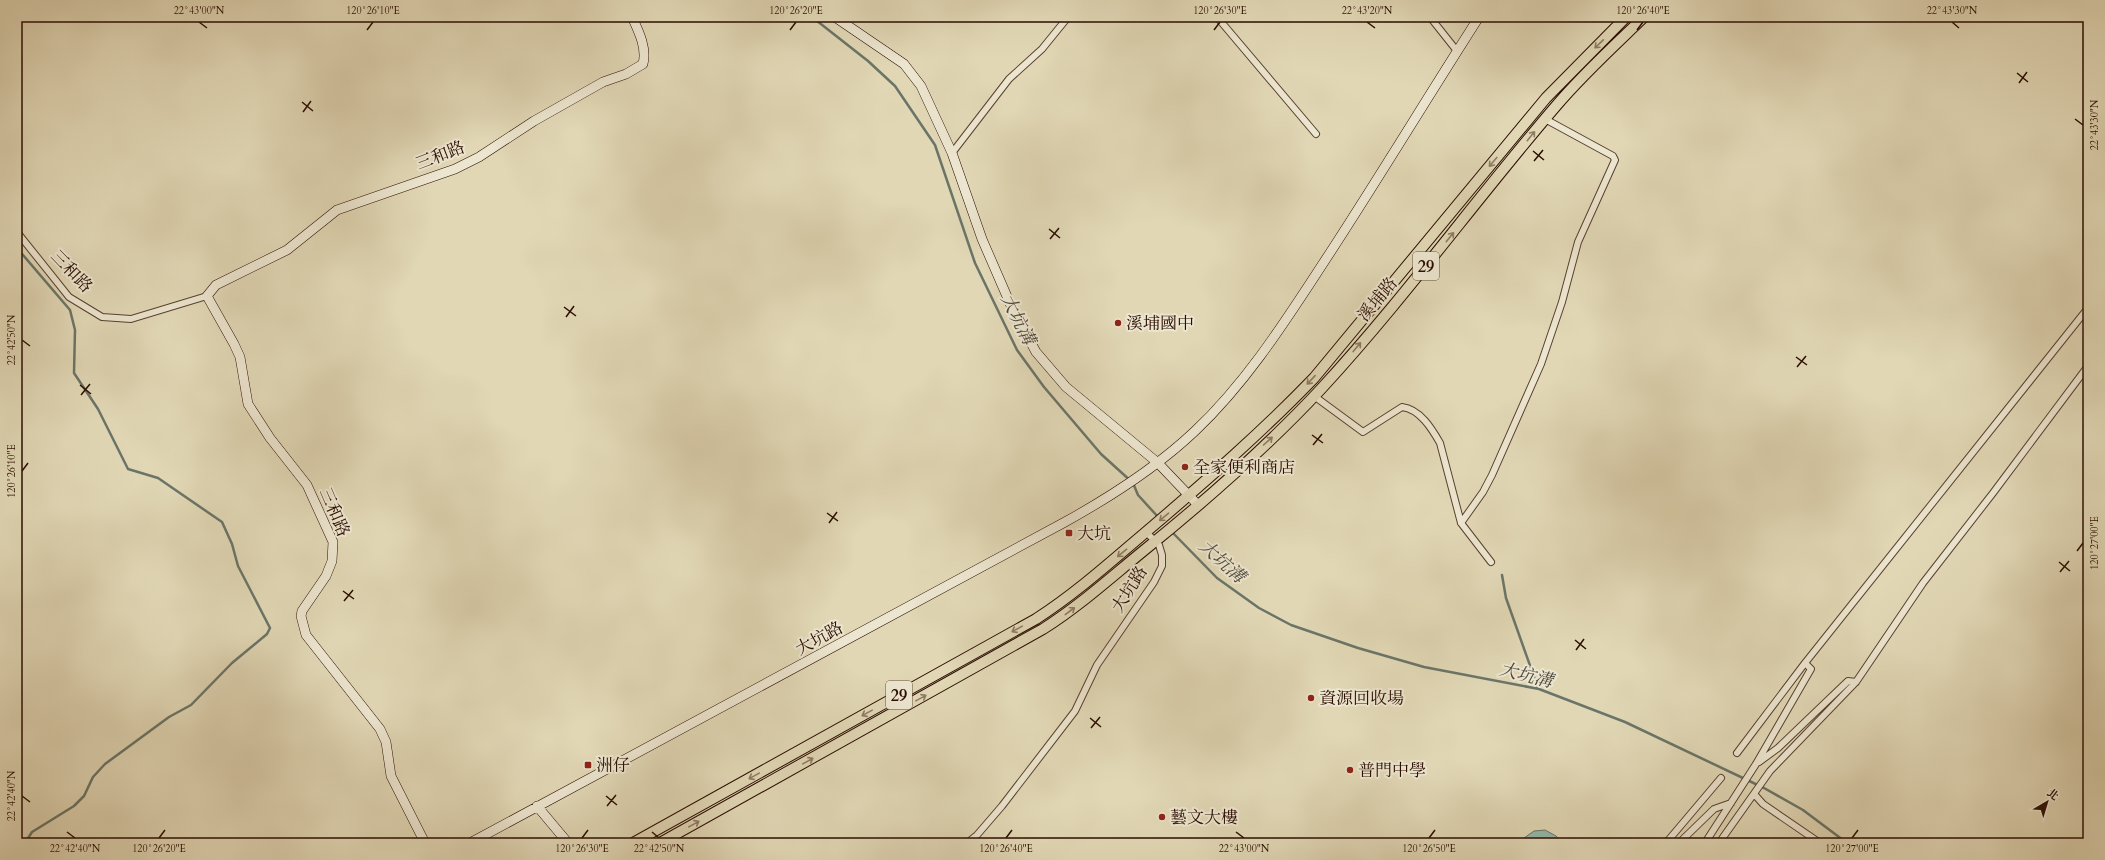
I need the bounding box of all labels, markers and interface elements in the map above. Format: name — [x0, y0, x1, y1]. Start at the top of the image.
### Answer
text: 22°43'00"N — [174, 4, 225, 18]
text: 120°26'10"E — [346, 4, 400, 18]
text: 120°26'20"E — [769, 4, 823, 18]
text: 120°26'30"E — [1193, 4, 1247, 18]
text: 22°43'20"N — [1342, 4, 1393, 18]
text: 120°26'40"E — [1616, 4, 1670, 18]
text: 22°43'30"N — [1927, 4, 1978, 18]
one-way arrow — [1594, 39, 1604, 49]
text: 22°43'30"N — [2088, 99, 2102, 150]
one-way arrow — [1527, 130, 1536, 141]
street label: 三和路 — [412, 136, 468, 175]
one-way arrow — [1489, 156, 1498, 167]
one-way arrow — [1446, 232, 1454, 243]
street label: 三和路 — [46, 245, 98, 298]
road number: 29 — [1413, 252, 1439, 280]
street label: 溪埔路 — [1352, 272, 1403, 326]
water label: 大坑溝 — [994, 289, 1042, 352]
place label: 溪埔國中 — [1126, 312, 1194, 335]
text: 22°42'50"N — [5, 314, 19, 365]
marker: 溪埔國中 — [1113, 318, 1123, 328]
one-way arrow — [1353, 342, 1362, 353]
one-way arrow — [1307, 375, 1316, 385]
one-way arrow — [1263, 437, 1273, 446]
text: 120°26'10"E — [5, 444, 19, 498]
place label: 全家便利商店 — [1193, 456, 1295, 479]
marker: 全家便利商店 — [1180, 462, 1190, 472]
street label: 三和路 — [314, 484, 355, 540]
one-way arrow — [1159, 512, 1170, 521]
text: 120°27'00"E — [2088, 516, 2102, 570]
place label: 大坑 — [1077, 522, 1111, 545]
marker: 大坑 — [1064, 528, 1074, 538]
water label: 大坑溝 — [1193, 534, 1252, 591]
one-way arrow — [1117, 548, 1128, 557]
street label: 大坑路 — [1106, 562, 1153, 617]
one-way arrow — [1064, 607, 1075, 615]
street label: 大坑路 — [791, 616, 847, 661]
one-way arrow — [1012, 626, 1024, 634]
water label: 大坑溝 — [1497, 657, 1558, 695]
road number: 29 — [886, 681, 912, 709]
place label: 資源回收場 — [1319, 687, 1404, 710]
one-way arrow — [915, 693, 927, 701]
marker: 資源回收場 — [1306, 693, 1316, 703]
one-way arrow — [861, 709, 873, 717]
place label: 洲仔 — [596, 754, 630, 777]
one-way arrow — [802, 757, 814, 764]
place label: 普門中學 — [1358, 759, 1426, 782]
marker: 洲仔 — [583, 760, 593, 770]
marker: 普門中學 — [1345, 765, 1355, 775]
text: 22°42'40"N — [5, 770, 19, 821]
one-way arrow — [748, 773, 760, 781]
north arrow — [2027, 782, 2067, 822]
text: 北 — [2044, 785, 2062, 804]
place label: 藝文大樓 — [1170, 806, 1238, 829]
marker: 藝文大樓 — [1157, 812, 1167, 822]
one-way arrow — [688, 820, 700, 827]
text: 22°42'40"N — [50, 842, 101, 856]
text: 120°26'20"E — [132, 842, 186, 856]
text: 120°26'30"E — [555, 842, 609, 856]
text: 22°42'50"N — [634, 842, 685, 856]
text: 120°26'40"E — [979, 842, 1033, 856]
text: 22°43'00"N — [1219, 842, 1270, 856]
text: 120°26'50"E — [1402, 842, 1456, 856]
text: 120°27'00"E — [1825, 842, 1879, 856]

